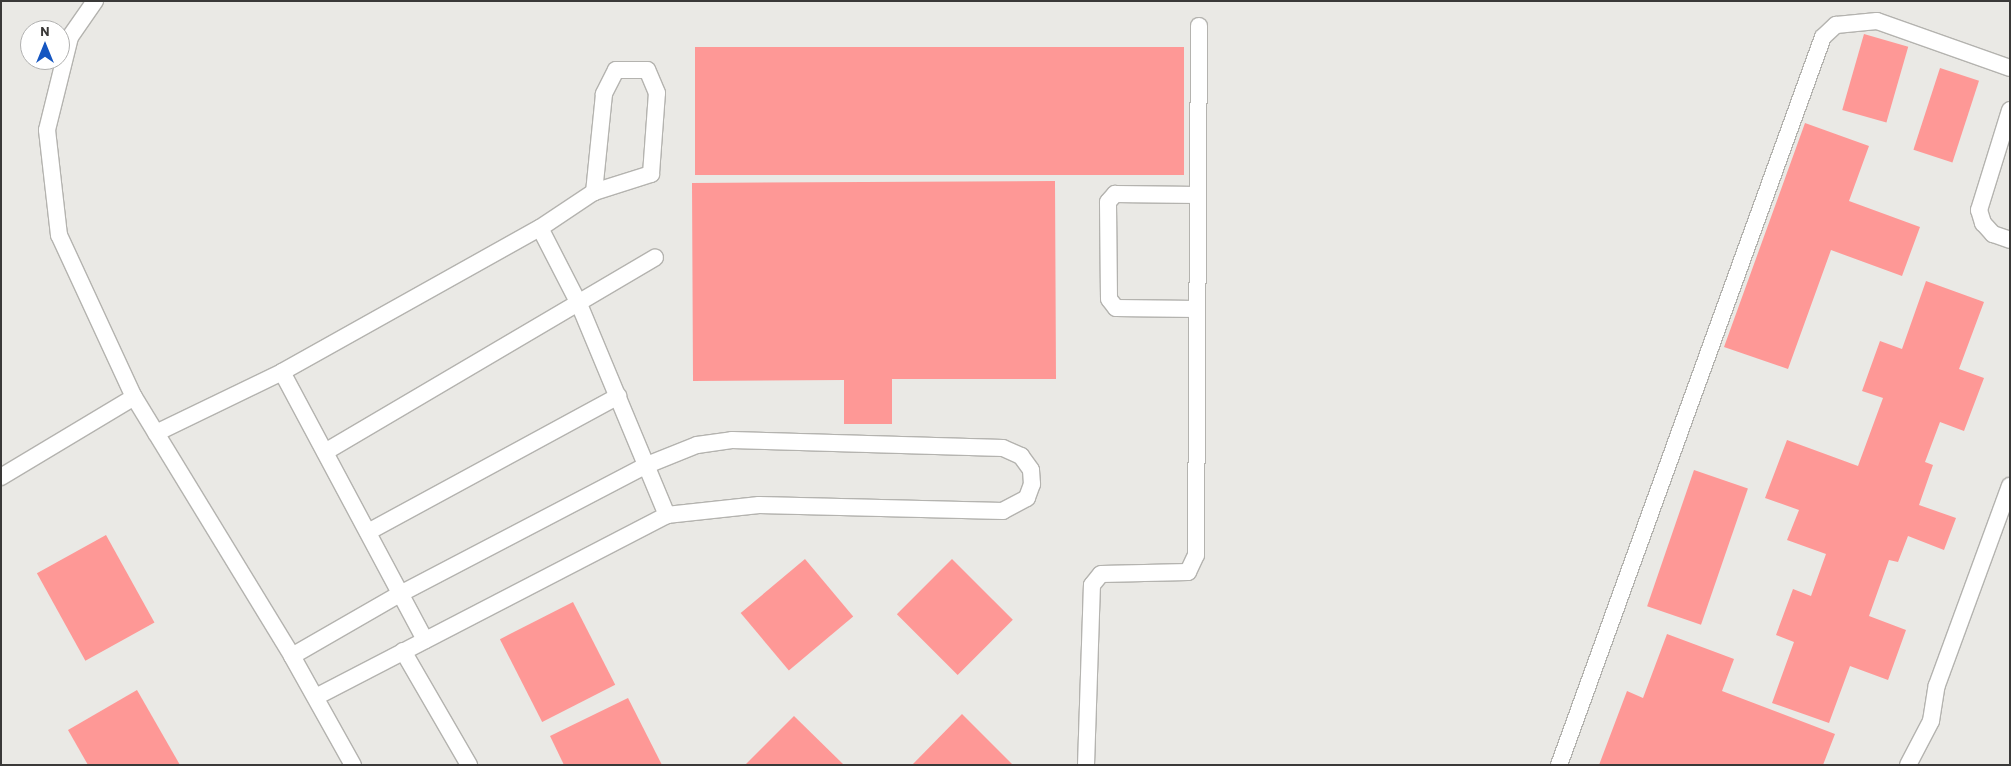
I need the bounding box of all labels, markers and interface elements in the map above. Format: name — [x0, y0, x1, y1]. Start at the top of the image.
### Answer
north arrow — [20, 20, 70, 70]
text: N — [40, 22, 50, 39]

